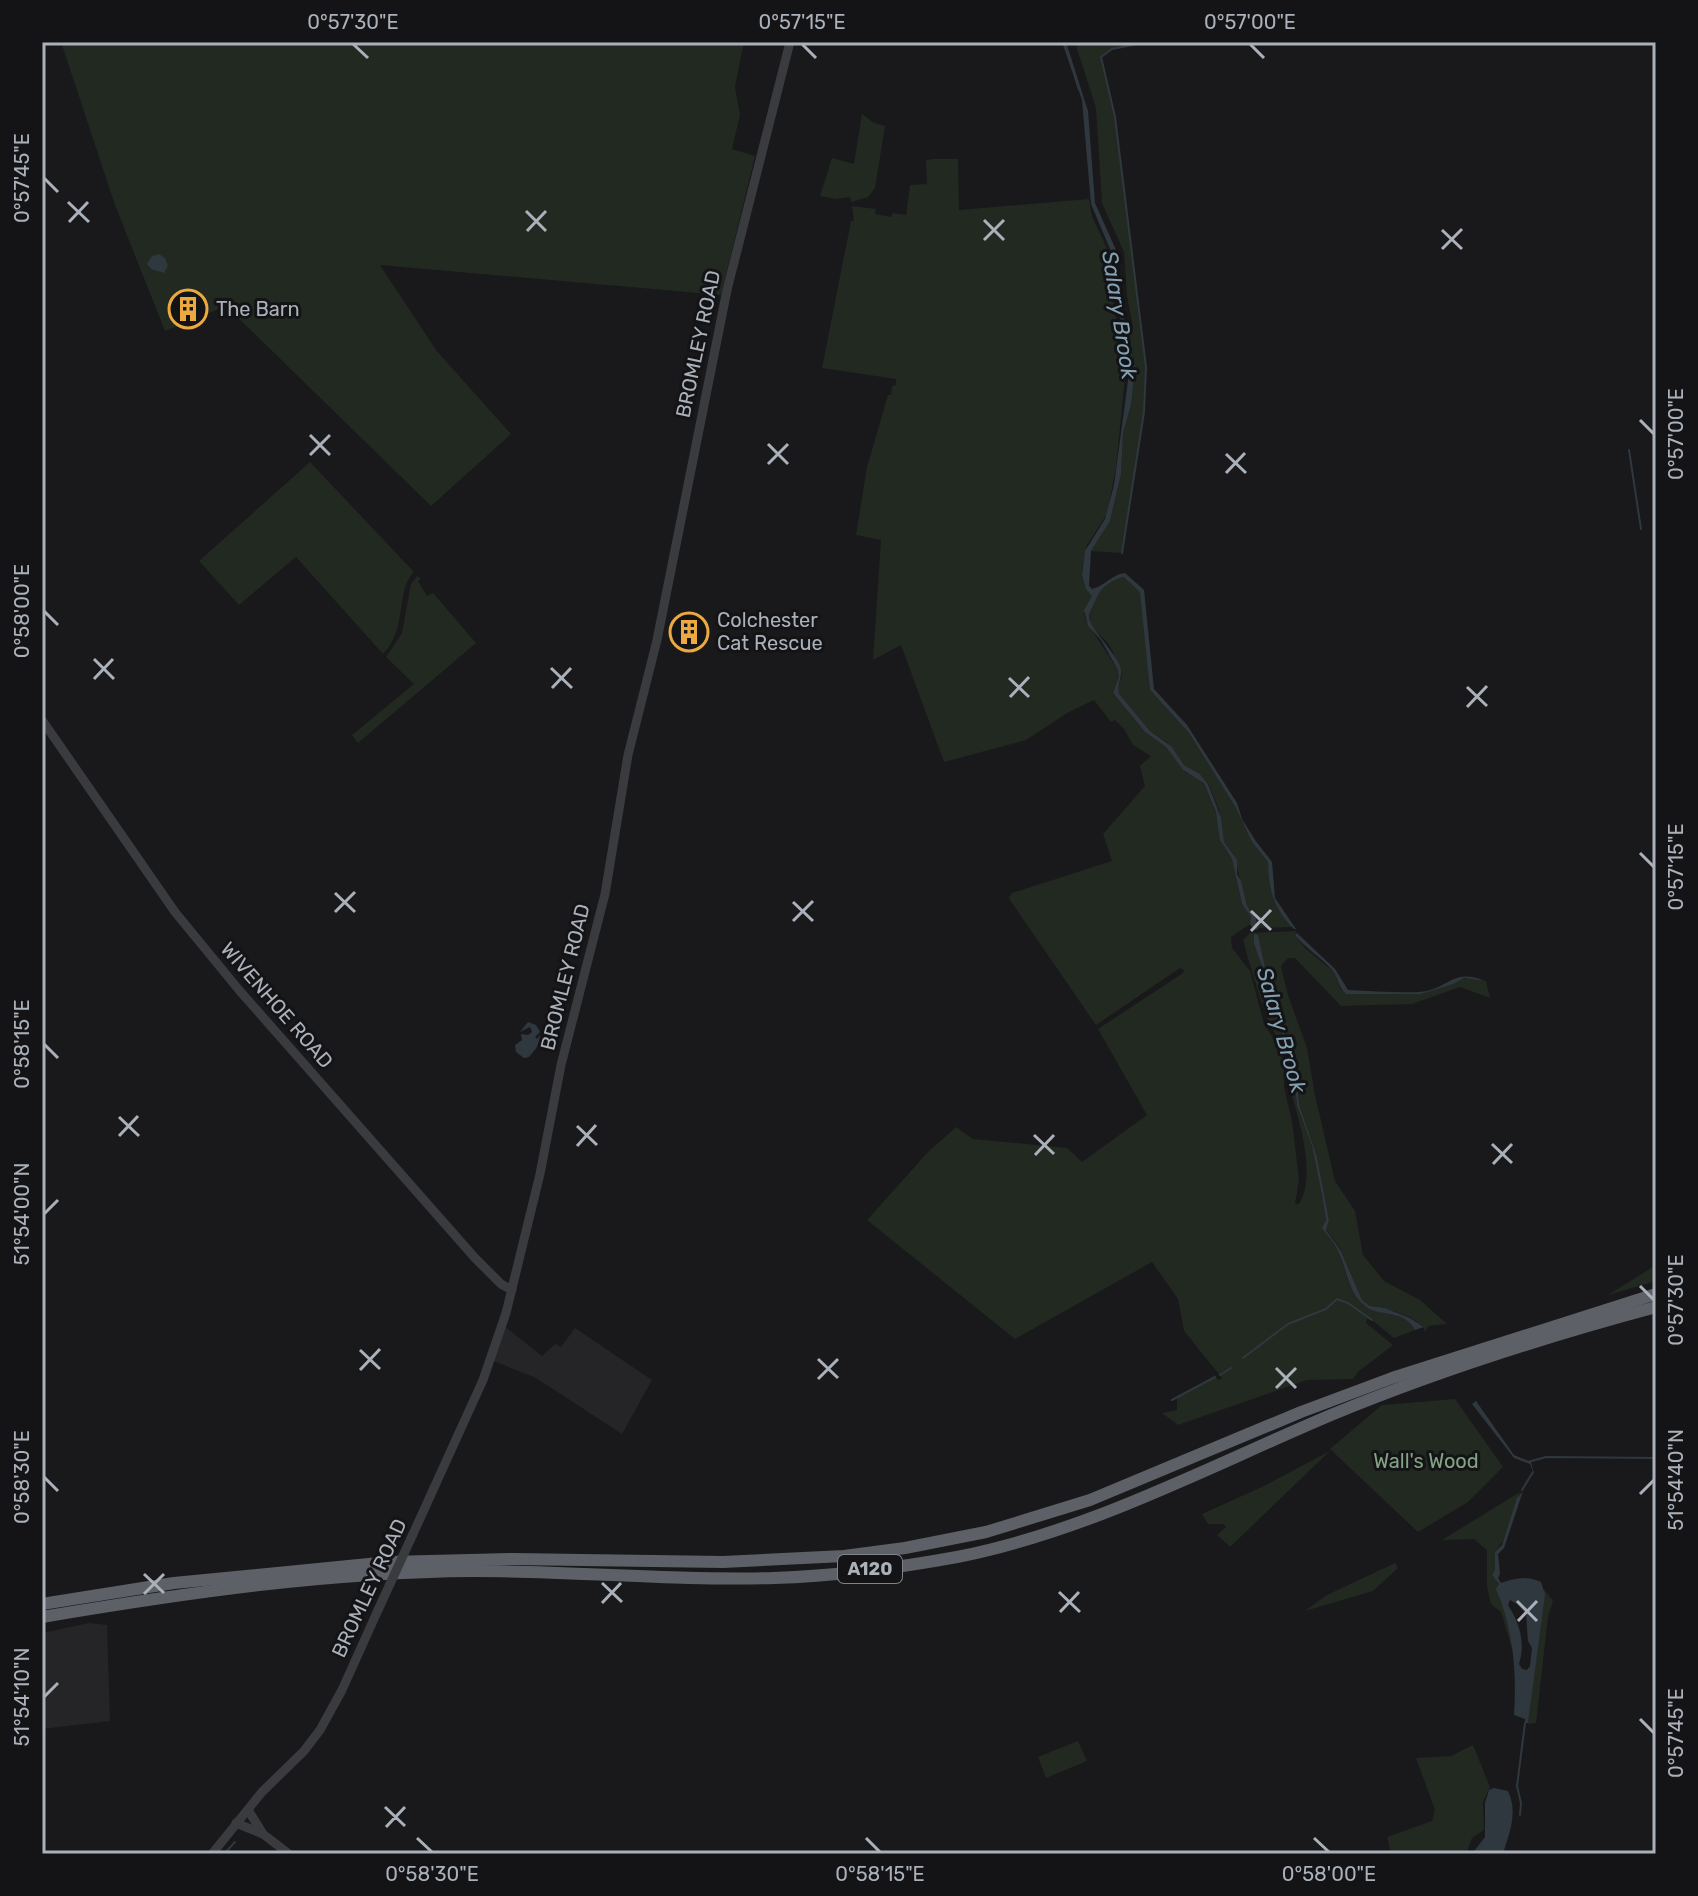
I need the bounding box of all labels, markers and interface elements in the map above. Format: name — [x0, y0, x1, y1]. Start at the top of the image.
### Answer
text: 0°57'30"E — [307, 10, 399, 34]
text: 0°57'15"E — [759, 10, 846, 34]
text: 0°57'00"E — [1204, 10, 1296, 34]
text: 0°57'45"E — [10, 133, 34, 223]
water label: Salary Brook — [1096, 249, 1143, 382]
street label: BROMLEY ROAD — [671, 268, 725, 420]
building icon: The Barn — [167, 288, 209, 330]
place label: The Barn — [216, 297, 300, 321]
text: 0°57'00"E — [1664, 388, 1688, 480]
text: 0°58'00"E — [10, 564, 34, 658]
place label: Colchester Cat Rescue — [717, 608, 823, 655]
building icon: Colchester Cat Rescue — [668, 611, 710, 653]
text: 0°57'15"E — [1664, 824, 1688, 911]
street label: BROMLEY ROAD — [535, 901, 595, 1053]
street label: WIVENHOE ROAD — [216, 937, 338, 1073]
water label: Salary Brook — [1251, 964, 1313, 1097]
text: 0°58'15"E — [10, 999, 34, 1089]
text: 51°54'00"N — [10, 1163, 34, 1265]
text: 0°57'30"E — [1664, 1254, 1688, 1346]
text: 51°54'40"N — [1664, 1429, 1688, 1531]
text: 0°58'30"E — [10, 1430, 34, 1524]
park label: Wall's Wood — [1373, 1449, 1479, 1473]
street label: BROMLEY ROAD — [326, 1515, 412, 1661]
road number: A120 — [838, 1555, 902, 1583]
text: 51°54'10"N — [10, 1648, 34, 1746]
text: 0°57'45"E — [1664, 1688, 1688, 1778]
text: 0°58'30"E — [385, 1862, 479, 1886]
text: 0°58'15"E — [835, 1862, 925, 1886]
text: 0°58'00"E — [1282, 1862, 1376, 1886]

